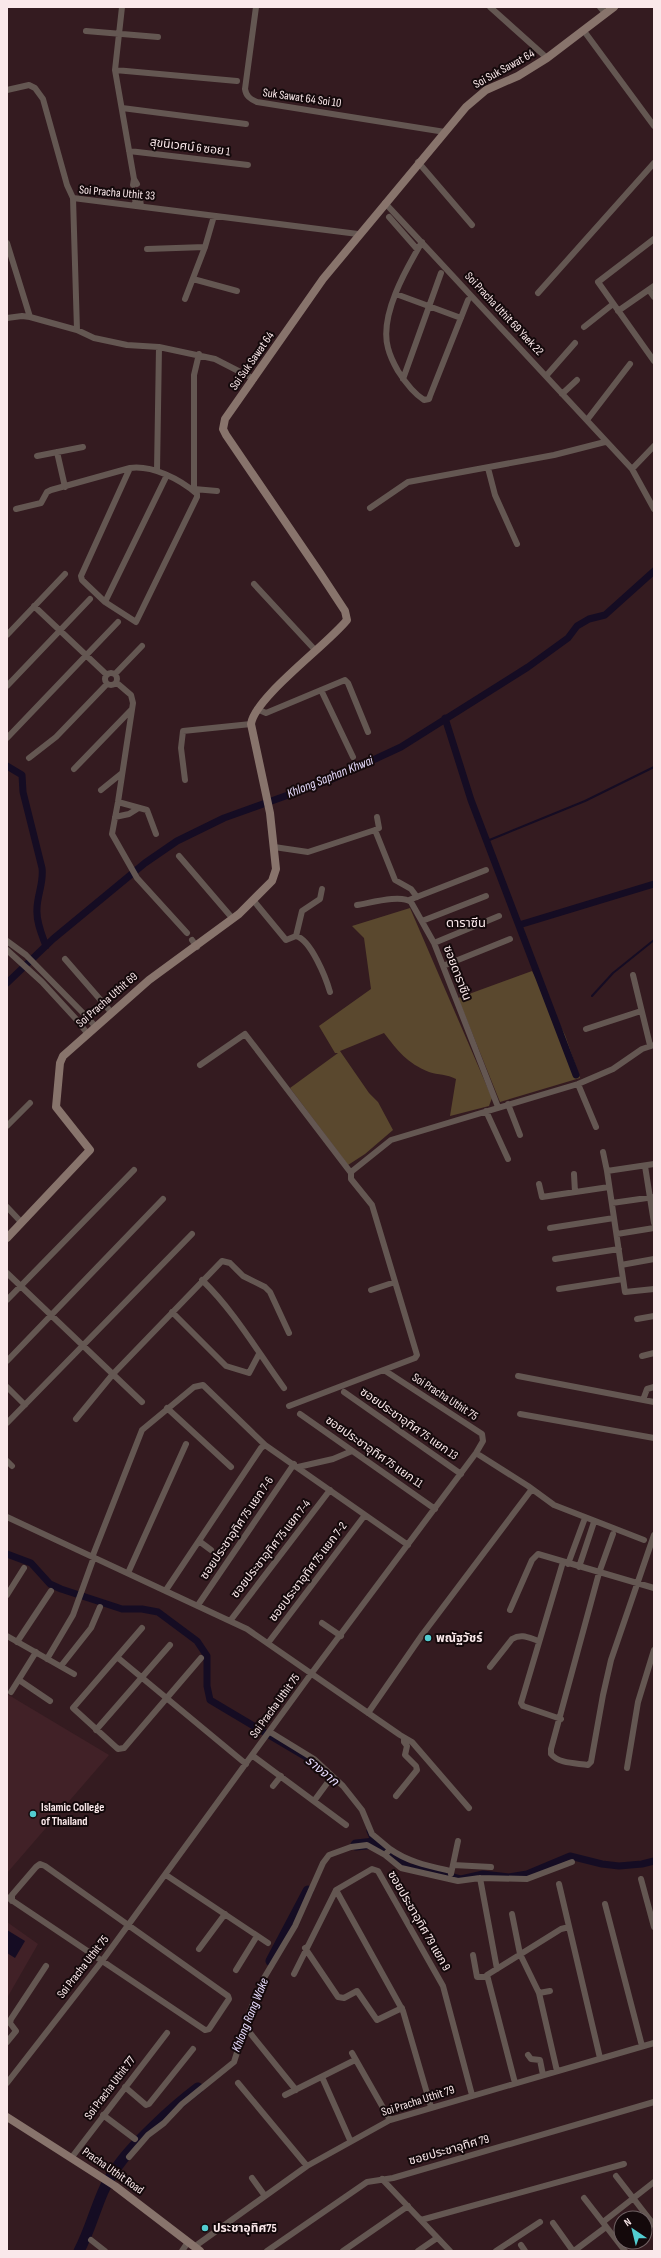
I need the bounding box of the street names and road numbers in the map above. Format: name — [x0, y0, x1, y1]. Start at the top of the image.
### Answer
street label: Soi Suk Sawat 64 — [471, 46, 537, 92]
street label: Suk Sawat 64 Soi 10 — [262, 85, 342, 111]
street label: สุขนิเวศน์ 6 ซอย 1 — [149, 135, 232, 159]
street label: Soi Pracha Uthit 33 — [78, 182, 156, 204]
street label: Soi Pracha Uthit 69 Yaek 22 — [461, 269, 547, 359]
street label: Soi Suk Sawat 64 — [226, 329, 278, 393]
street label: ซอยดาราซีน — [440, 943, 474, 1003]
street label: Soi Pracha Uthit 69 — [73, 969, 141, 1031]
street label: Soi Pracha Uthit 75 — [409, 1370, 481, 1424]
street label: ซอยประชาอุทิศ 75 แยก 13 — [357, 1384, 461, 1464]
street label: ซอยประชาอุทิศ 75 แยก 11 — [322, 1413, 426, 1492]
street label: ซอยประชาอุทิศ 75 แยก 7-6 — [197, 1474, 277, 1582]
street label: ซอยประชาอุทิศ 75 แยก 7-4 — [228, 1497, 314, 1601]
street label: ซอยประชาอุทิศ 75 แยก 7-2 — [266, 1519, 350, 1625]
street label: Soi Pracha Uthit 75 — [247, 1671, 303, 1741]
street label: ซอยประชาอุทิศ 79 แยก 9 — [384, 1868, 454, 1974]
street label: Soi Pracha Uthit 75 — [54, 1932, 112, 2001]
street label: Soi Pracha Uthit 77 — [81, 2053, 139, 2123]
street label: Soi Pracha Uthit 79 — [379, 2082, 457, 2120]
street label: ซอยประชาอุทิศ 79 — [407, 2131, 491, 2169]
street label: Pracha Uthit Road — [79, 2144, 147, 2198]

